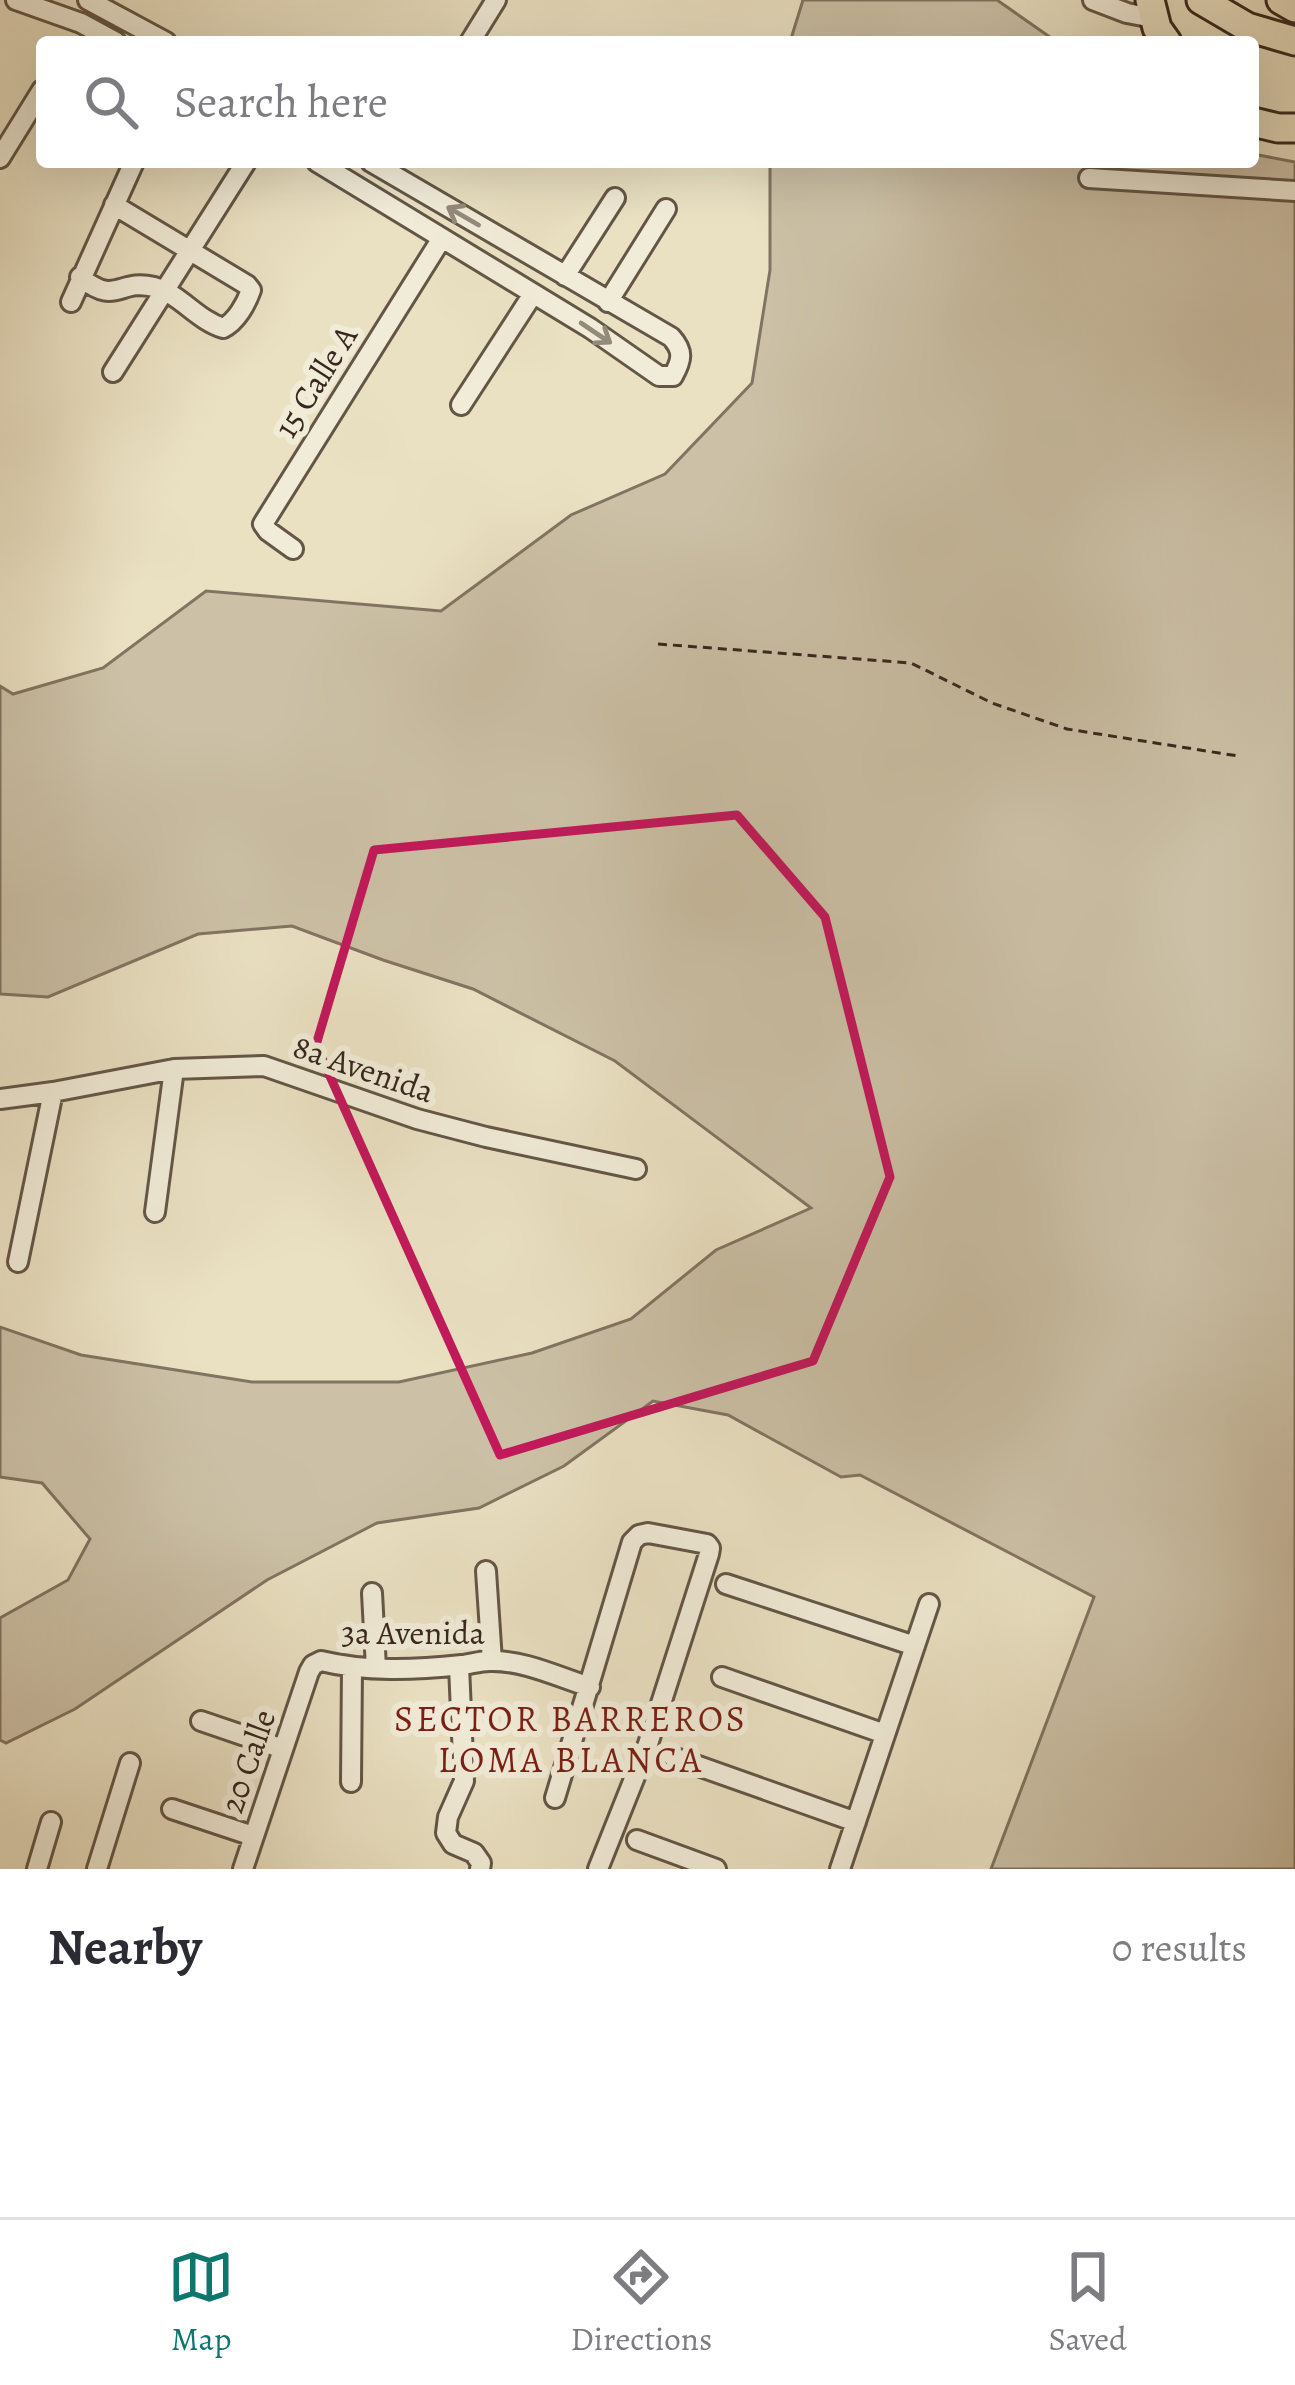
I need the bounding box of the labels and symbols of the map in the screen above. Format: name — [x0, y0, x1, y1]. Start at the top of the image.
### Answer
one-way arrow — [446, 203, 481, 227]
street label: 15 Calle A — [263, 316, 368, 446]
one-way arrow — [579, 320, 613, 345]
street label: 8a Avenida — [288, 1023, 441, 1114]
street label: 3a Avenida — [341, 1610, 485, 1655]
district label: SECTOR BARREROS LOMA BLANCA — [394, 1694, 748, 1784]
street label: 20 Calle — [209, 1703, 286, 1819]

